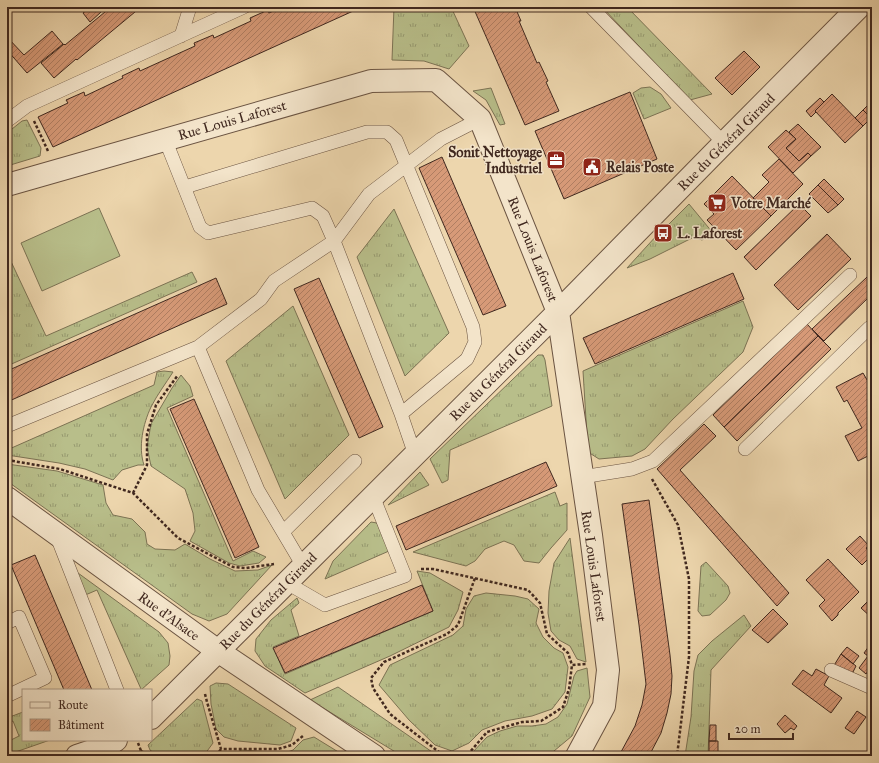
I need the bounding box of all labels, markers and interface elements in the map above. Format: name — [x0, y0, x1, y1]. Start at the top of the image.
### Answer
street label: Rue du Général Giraud — [674, 90, 779, 195]
street label: Rue Louis Laforest — [176, 97, 288, 144]
place label: Sonit Nettoyage Industriel — [448, 144, 543, 177]
office icon: Sonit Nettoyage Industriel — [545, 149, 567, 171]
public building icon: Relais Poste — [581, 156, 603, 178]
place label: Relais Poste — [606, 159, 674, 176]
supermarket icon: Votre Marché — [706, 192, 728, 214]
street label: Rue Louis Laforest — [504, 194, 561, 304]
place label: Votre Marché — [730, 195, 812, 212]
bus stop icon: L. Laforest — [652, 222, 674, 244]
place label: L. Laforest — [677, 225, 742, 242]
street label: Rue du Général Giraud — [446, 320, 551, 425]
street label: Rue Louis Laforest — [577, 509, 610, 623]
street label: Rue du Général Giraud — [216, 549, 321, 654]
street label: Rue d'Alsace — [135, 588, 203, 645]
legend — [22, 689, 152, 741]
text: Route — [58, 698, 88, 712]
scale bar — [729, 715, 793, 741]
text: Bâtiment — [58, 718, 105, 732]
text: 20 m — [735, 722, 761, 736]

